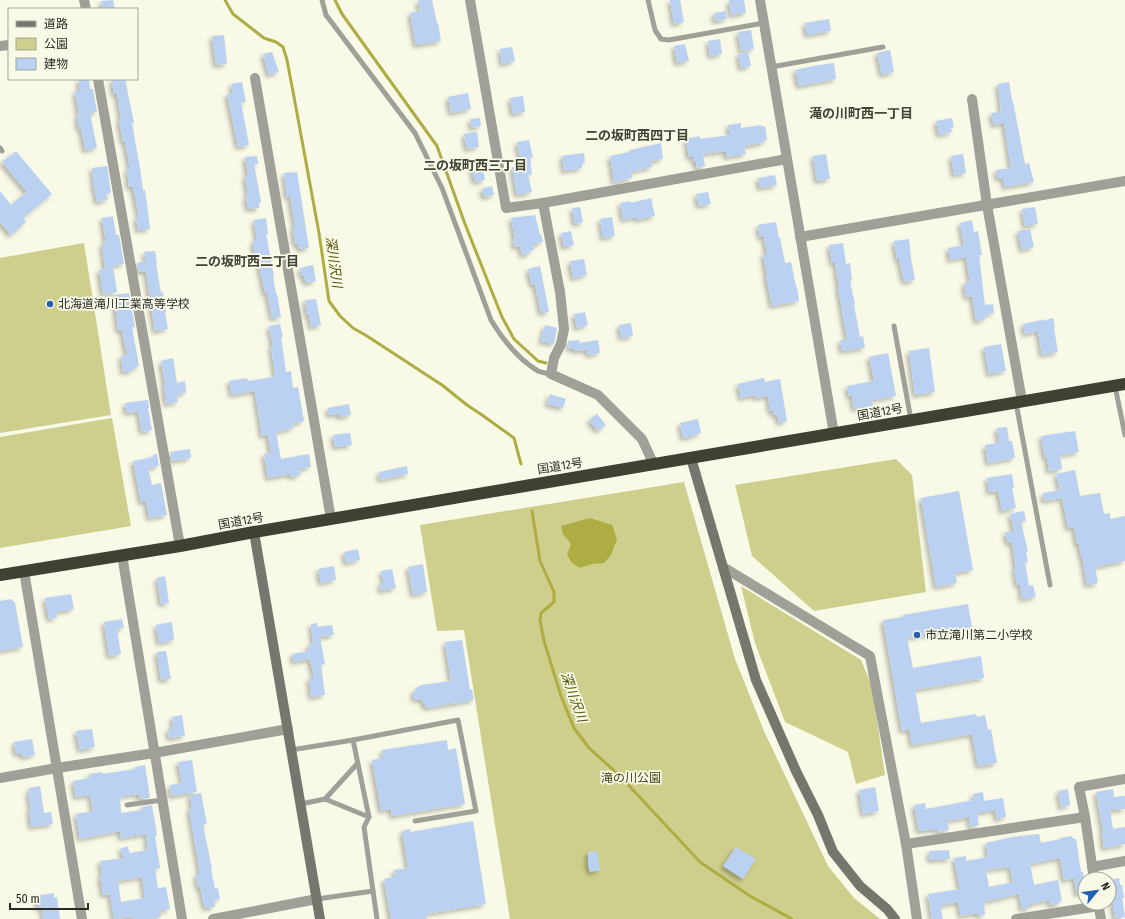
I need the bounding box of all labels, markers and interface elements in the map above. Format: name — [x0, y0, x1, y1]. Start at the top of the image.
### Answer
legend — [8, 8, 138, 80]
text: 道路 — [44, 17, 68, 31]
text: 公園 — [44, 37, 68, 51]
text: 建物 — [44, 57, 68, 71]
district label: 滝の川町西一丁目 — [809, 106, 913, 121]
district label: 二の坂町西四丁目 — [585, 128, 689, 143]
district label: 二の坂町西三丁目 — [423, 158, 527, 173]
water label: 深川沢川 — [323, 235, 345, 291]
district label: 二の坂町西二丁目 — [195, 254, 299, 269]
place label: 北海道滝川工業高等学校 — [58, 297, 190, 311]
marker: 北海道滝川工業高等学校 — [45, 299, 55, 309]
street label: 国道12号 — [856, 401, 904, 423]
street label: 国道12号 — [536, 455, 584, 477]
street label: 国道12号 — [217, 510, 265, 532]
place label: 市立滝川第二小学校 — [925, 628, 1033, 642]
marker: 市立滝川第二小学校 — [912, 630, 922, 640]
water label: 深川沢川 — [558, 670, 591, 726]
park label: 滝の川公園 — [601, 771, 661, 785]
north arrow — [1077, 871, 1117, 911]
text: N — [1098, 880, 1113, 892]
scale bar — [10, 885, 88, 911]
text: 50 m — [16, 892, 40, 906]

